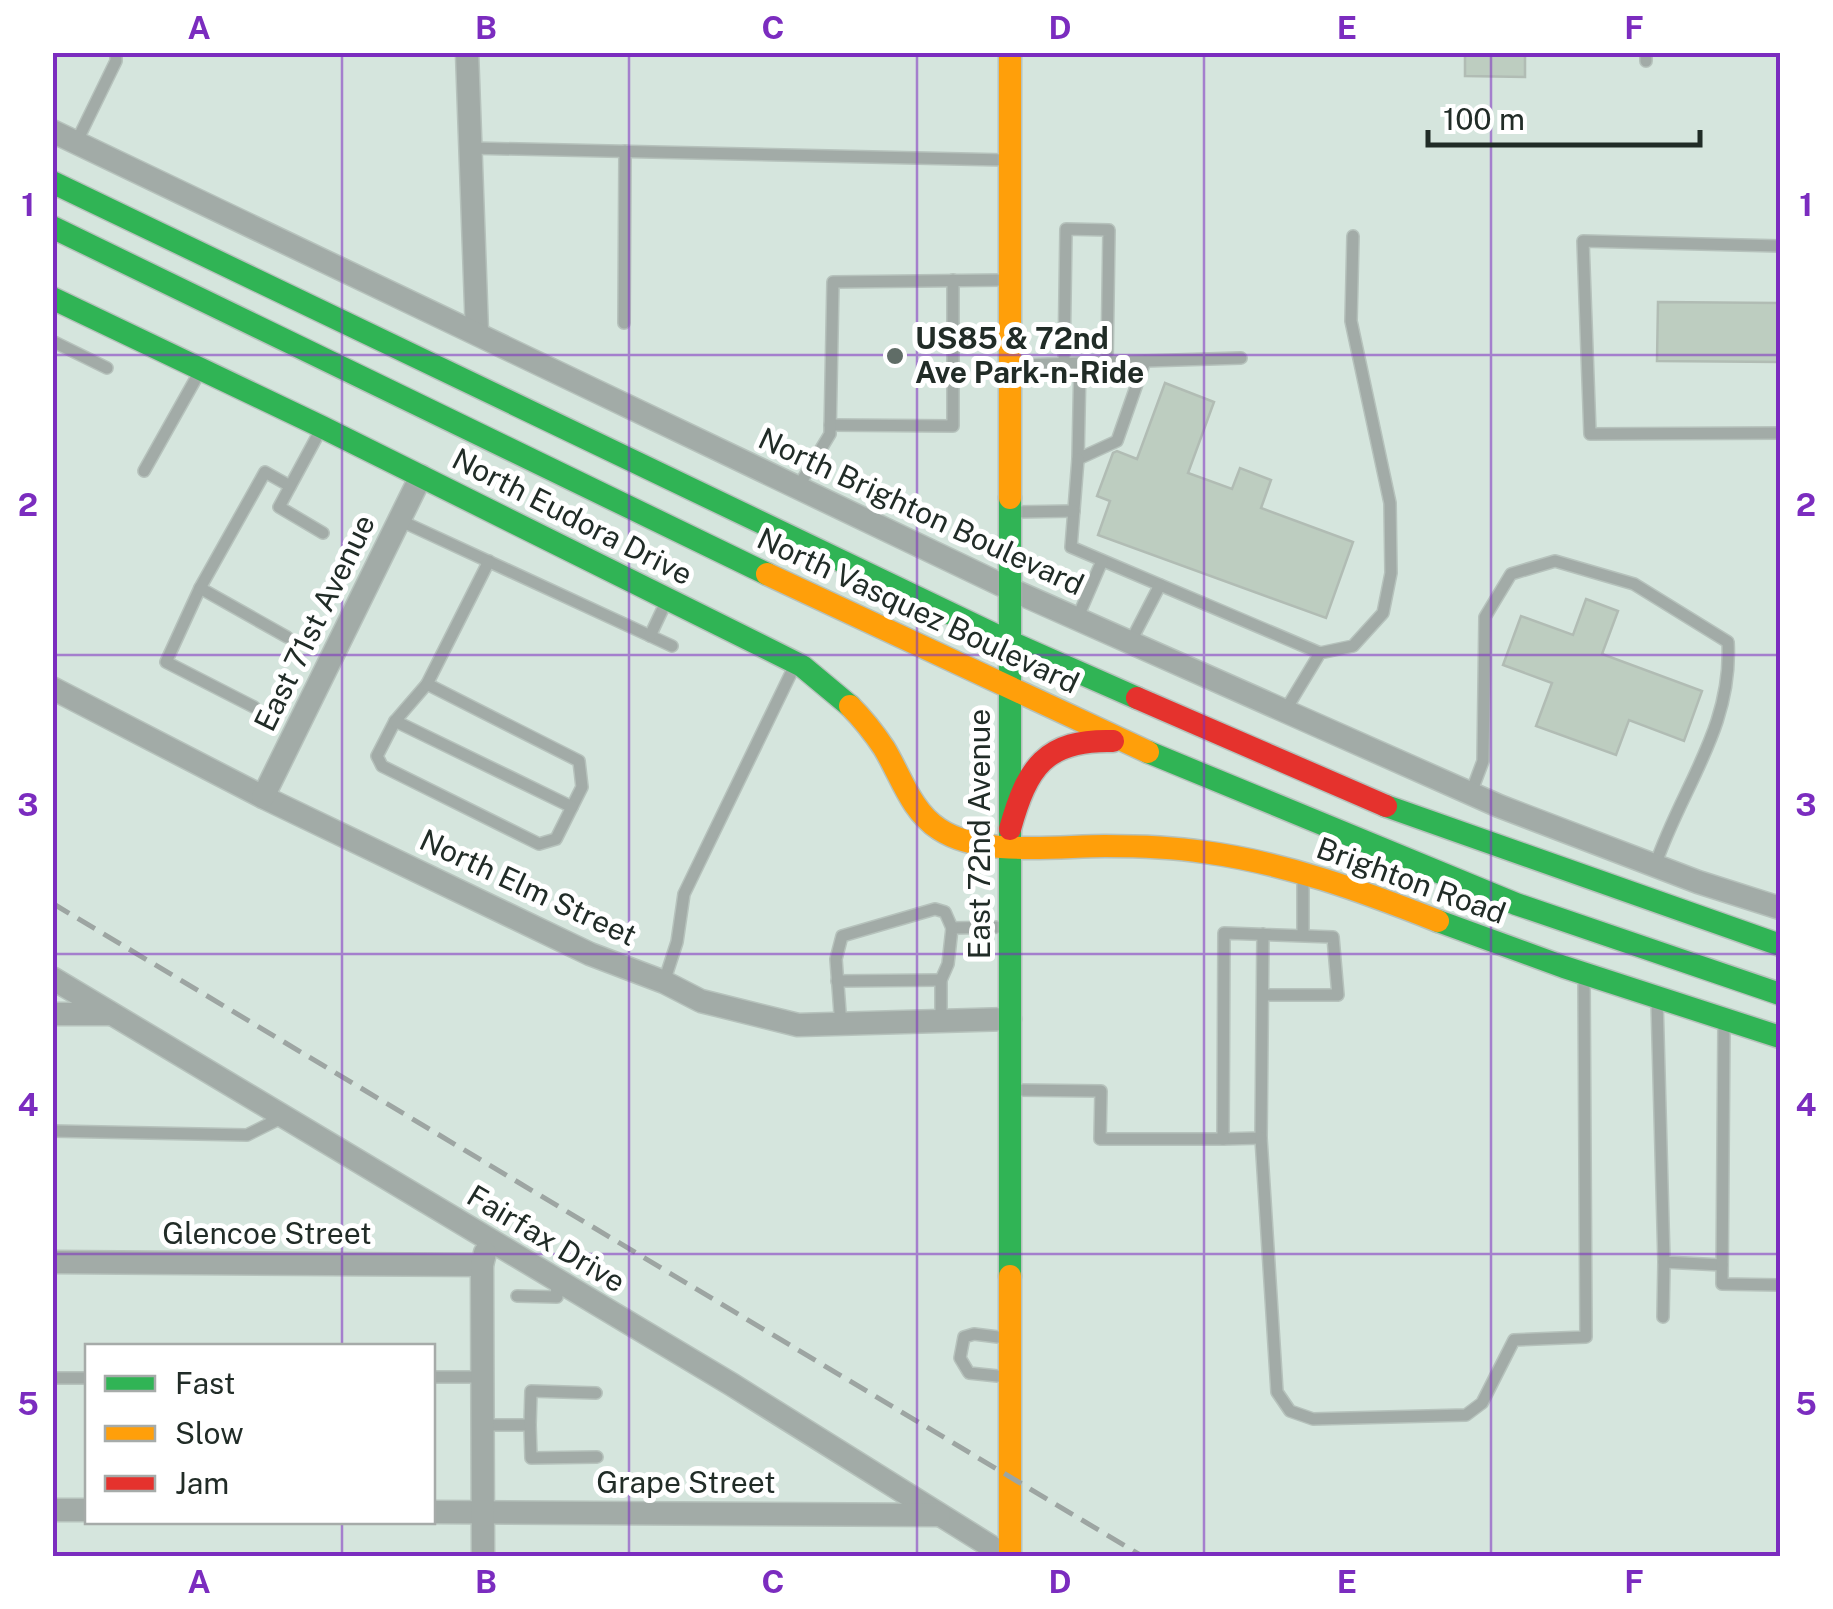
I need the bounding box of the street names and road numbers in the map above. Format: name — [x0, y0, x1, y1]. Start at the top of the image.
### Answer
street label: North Brighton Boulevard — [753, 420, 1090, 602]
street label: North Eudora Drive — [446, 440, 698, 592]
street label: East 71st Avenue — [246, 508, 382, 737]
street label: North Vasquez Boulevard — [752, 520, 1085, 701]
street label: East 72nd Avenue — [961, 709, 997, 959]
street label: North Elm Street — [414, 821, 643, 953]
street label: Brighton Road — [1312, 829, 1511, 931]
street label: Fairfax Drive — [461, 1177, 632, 1299]
street label: Glencoe Street — [162, 1215, 372, 1251]
street label: Grape Street — [596, 1464, 776, 1500]

